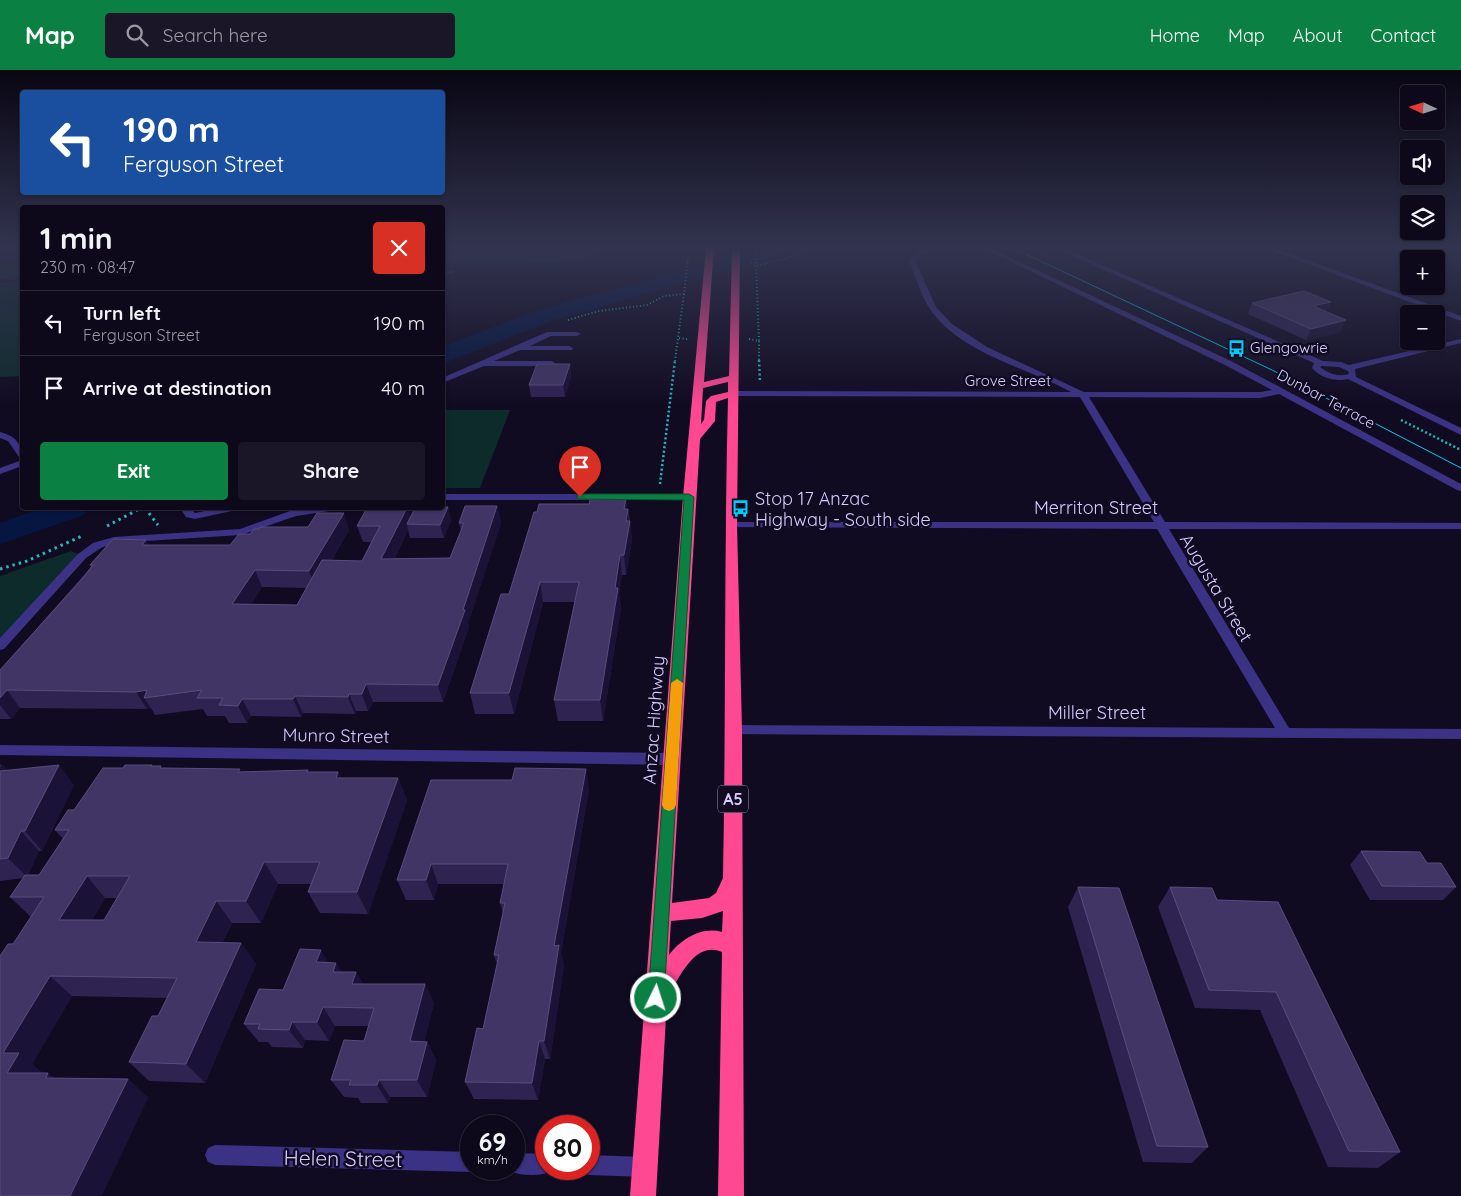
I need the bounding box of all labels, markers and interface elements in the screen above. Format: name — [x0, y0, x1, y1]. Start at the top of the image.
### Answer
search box — [105, 13, 455, 58]
text: Map — [25, 20, 75, 50]
icon: search — [123, 21, 151, 49]
text: Search here — [163, 23, 268, 47]
text: Home — [1150, 24, 1200, 47]
text: Map — [1228, 24, 1265, 47]
text: About — [1293, 24, 1343, 47]
text: Contact — [1371, 24, 1436, 47]
north arrow — [1400, 85, 1445, 130]
map controls — [1400, 85, 1445, 350]
text: 190 m — [123, 107, 220, 151]
icon: left — [40, 110, 105, 175]
button: sound — [1400, 140, 1445, 185]
text: Ferguson Street — [123, 150, 284, 178]
button: layers — [1400, 195, 1445, 240]
text: 1 min — [40, 219, 113, 257]
button: close — [373, 222, 425, 274]
button: + — [1400, 250, 1445, 295]
text: 230 m · 08:47 — [40, 257, 135, 277]
text: Turn left — [83, 301, 161, 325]
button: − — [1400, 305, 1445, 350]
icon: left — [40, 309, 68, 337]
text: 190 m — [374, 311, 425, 335]
text: Ferguson Street — [83, 325, 200, 345]
bus stop icon: Glengowrie — [1226, 338, 1246, 358]
place label: Glengowrie — [1250, 338, 1328, 357]
street label: Dunbar Terrace — [1274, 365, 1379, 432]
street label: Grove Street — [965, 371, 1051, 390]
icon: arrive — [40, 374, 68, 402]
text: Arrive at destination — [83, 376, 272, 400]
text: 40 m — [381, 376, 425, 400]
button: Exit — [40, 442, 228, 500]
button: Share — [238, 442, 425, 500]
pin — [559, 446, 601, 497]
icon: arrive — [566, 453, 594, 481]
place label: Stop 17 Anzac Highway - South side — [755, 487, 931, 531]
street label: Merriton Street — [1034, 496, 1158, 519]
bus stop icon: Stop 17 Anzac Highway - South side — [731, 499, 751, 519]
street label: Augusta Street — [1175, 529, 1258, 646]
street label: Anzac Highway — [638, 655, 669, 785]
street label: Miller Street — [1048, 701, 1146, 724]
street label: Munro Street — [282, 723, 390, 748]
road number: A5 — [718, 786, 748, 812]
position arrow — [629, 971, 681, 1023]
speed limit sign: 80 — [535, 1115, 600, 1180]
text: 69 — [478, 1126, 507, 1157]
street label: Helen Street — [283, 1144, 403, 1172]
text: km/h — [477, 1152, 508, 1167]

